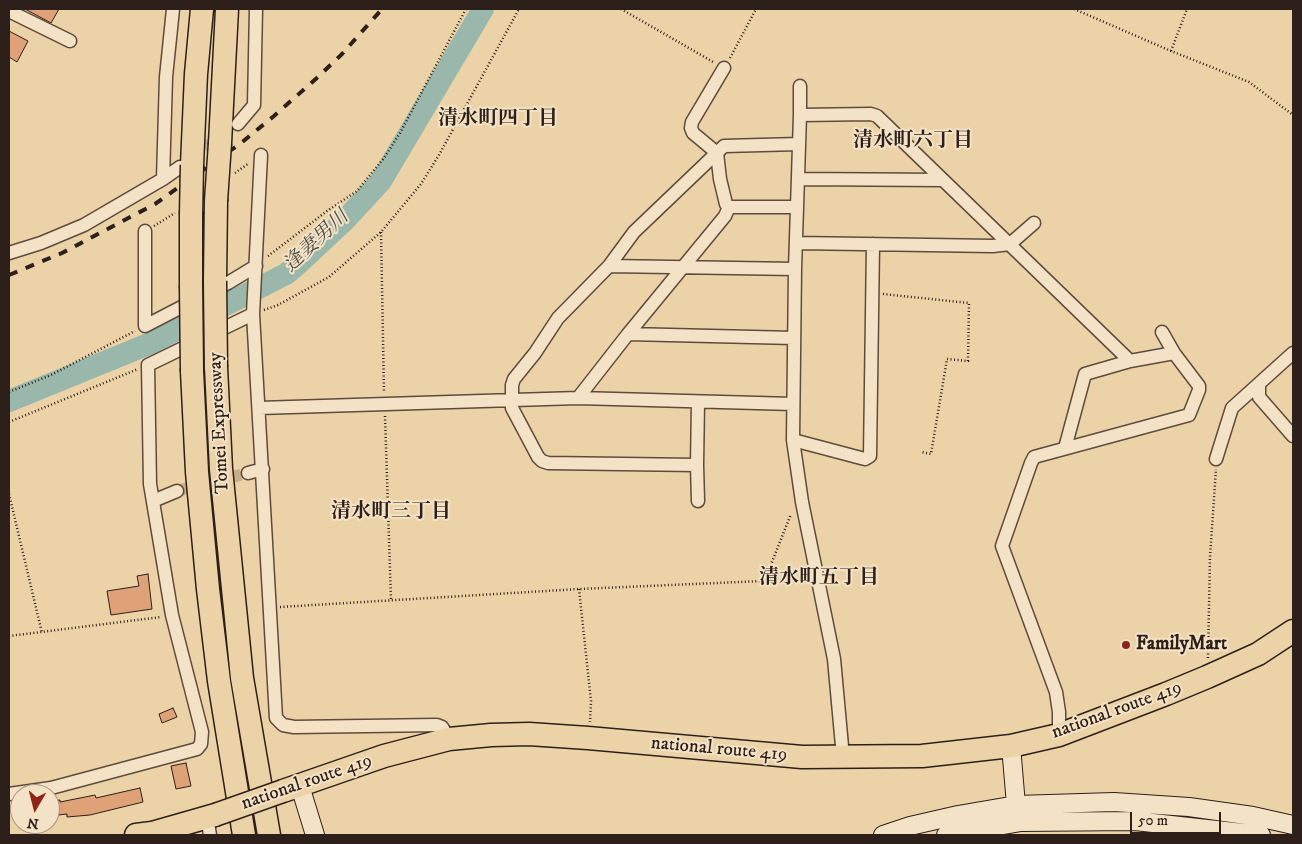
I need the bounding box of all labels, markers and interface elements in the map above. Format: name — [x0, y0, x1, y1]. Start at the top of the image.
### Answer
district label: 清水町四丁目 — [438, 108, 558, 132]
district label: 清水町六丁目 — [853, 130, 973, 154]
water label: 逢妻男川 — [280, 206, 354, 278]
street label: Tomei Expressway — [205, 352, 235, 494]
district label: 清水町三丁目 — [331, 501, 451, 525]
district label: 清水町五丁目 — [759, 567, 879, 591]
place label: FamilyMart — [1136, 634, 1227, 656]
marker: FamilyMart — [1120, 639, 1132, 651]
street label: national route 419 — [1049, 677, 1185, 745]
street label: national route 419 — [650, 733, 788, 767]
street label: national route 419 — [239, 750, 375, 816]
north arrow — [10, 784, 60, 834]
scale bar — [1132, 802, 1223, 834]
text: 50 m — [1138, 811, 1168, 830]
text: N — [26, 813, 40, 833]

